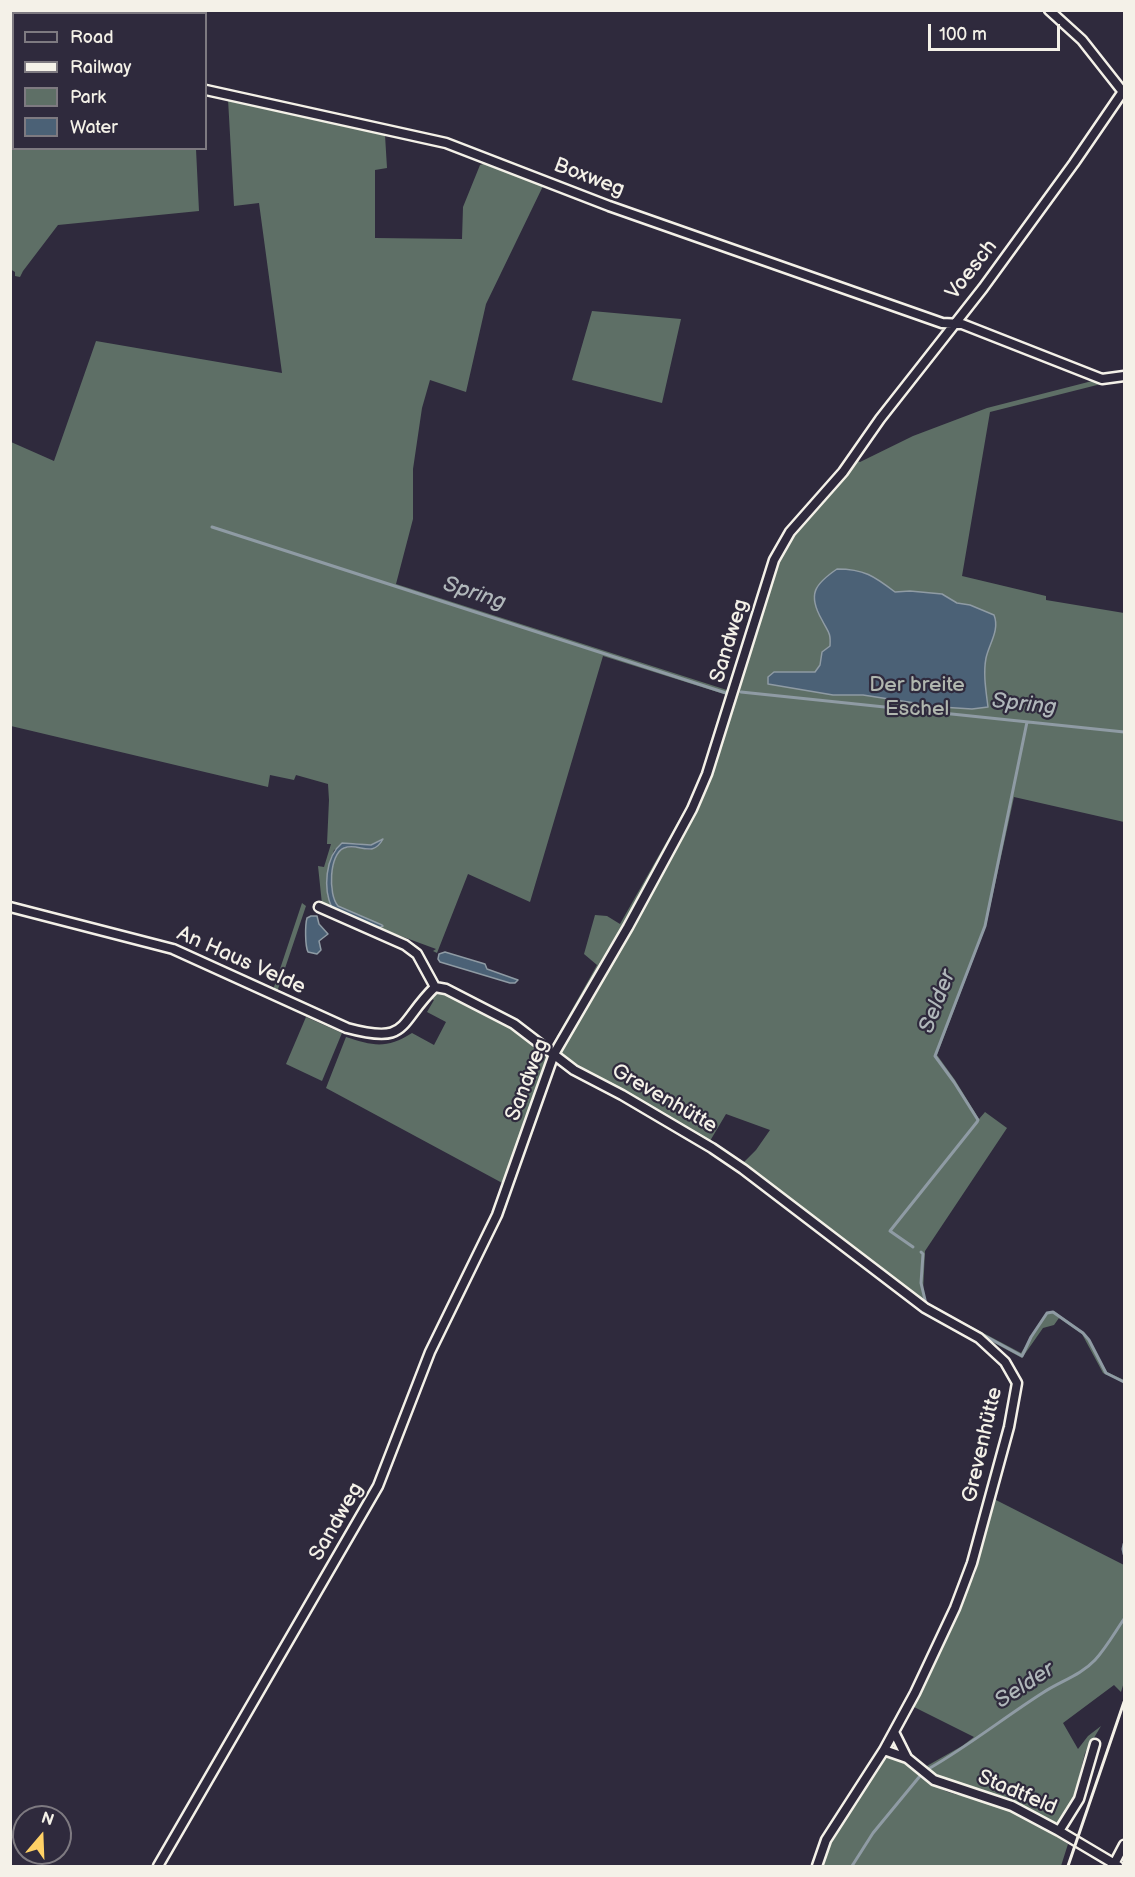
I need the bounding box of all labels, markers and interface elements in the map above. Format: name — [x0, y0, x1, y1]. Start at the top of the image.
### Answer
legend — [12, 12, 207, 150]
scale bar — [931, 12, 1063, 50]
text: 100 m — [939, 24, 987, 45]
text: Road — [70, 27, 114, 48]
text: Railway — [70, 57, 132, 78]
text: Park — [70, 87, 106, 108]
text: Water — [70, 117, 118, 138]
street label: Boxweg — [550, 153, 628, 203]
street label: Voesch — [941, 235, 1003, 305]
water label: Spring — [439, 571, 509, 617]
street label: Sandweg — [705, 596, 755, 686]
park label: Der breite Eschel — [869, 673, 965, 723]
water label: Spring — [991, 689, 1057, 721]
street label: An Haus Velde — [173, 921, 309, 1001]
water label: Selder — [914, 967, 962, 1037]
street label: Sandweg — [501, 1035, 555, 1125]
street label: Grevenhütte — [607, 1059, 721, 1139]
street label: Grevenhütte — [958, 1385, 1008, 1505]
street label: Sandweg — [305, 1478, 369, 1566]
water label: Selder — [990, 1657, 1060, 1715]
street label: Stadtfeld — [974, 1765, 1060, 1821]
north arrow — [12, 1805, 72, 1865]
text: N — [39, 1808, 56, 1830]

